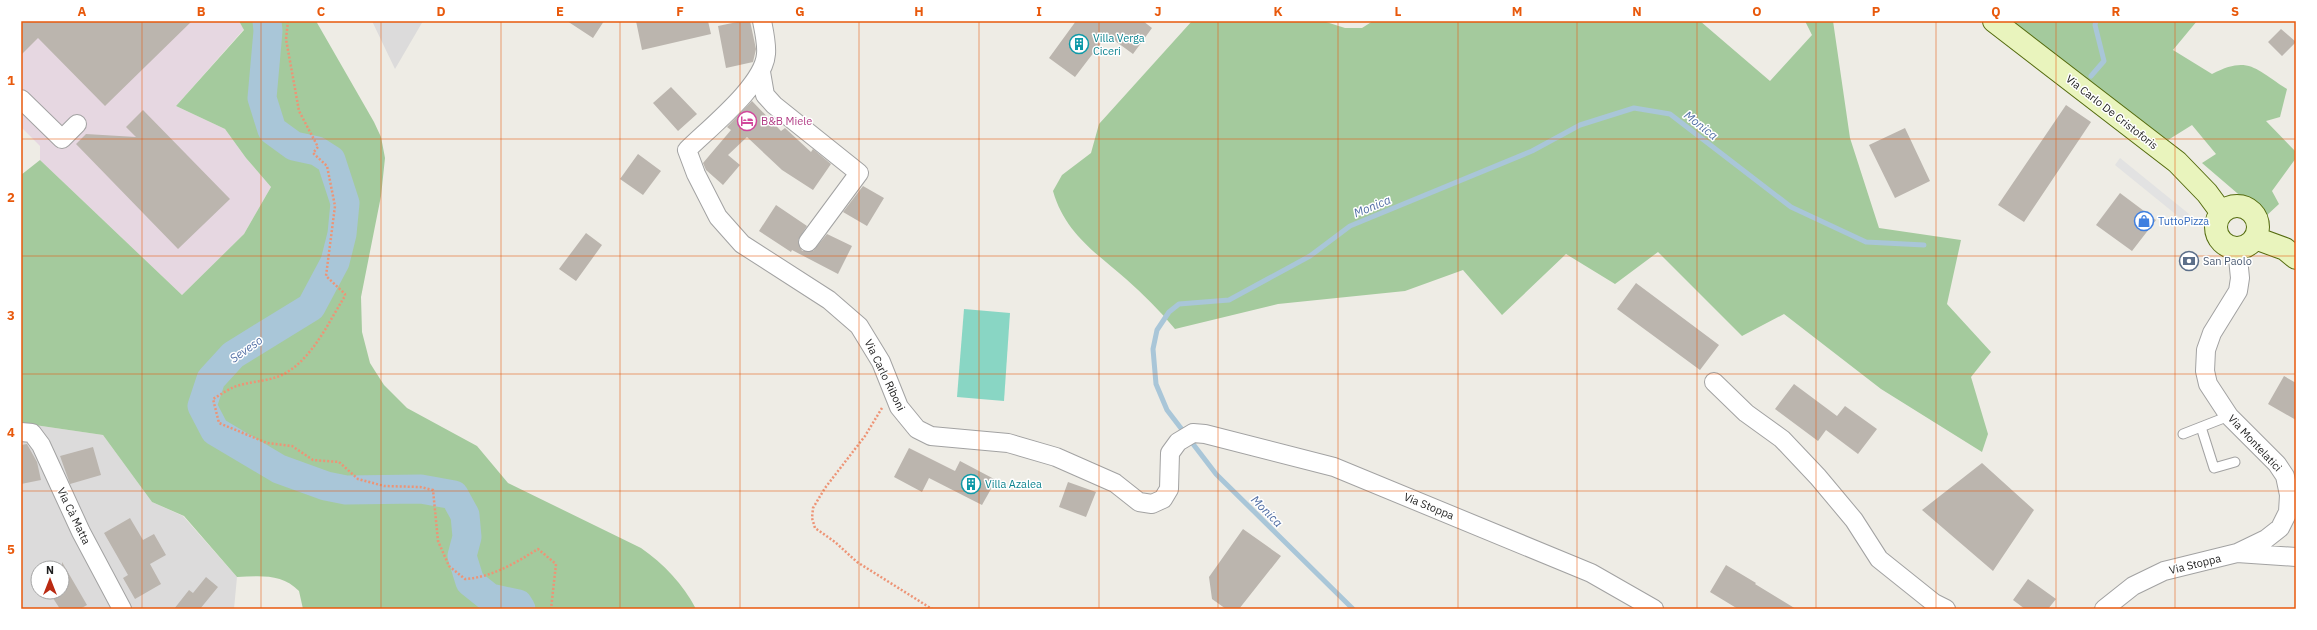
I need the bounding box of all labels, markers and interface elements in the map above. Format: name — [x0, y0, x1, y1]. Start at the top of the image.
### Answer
text: A — [78, 3, 87, 20]
text: B — [197, 3, 206, 20]
text: C — [317, 3, 326, 20]
text: D — [436, 3, 446, 20]
text: E — [556, 3, 564, 20]
text: F — [676, 3, 684, 20]
text: G — [795, 3, 805, 20]
text: H — [914, 3, 924, 20]
text: I — [1036, 3, 1042, 20]
text: J — [1154, 3, 1162, 20]
text: K — [1273, 3, 1283, 20]
text: L — [1395, 3, 1402, 20]
text: M — [1512, 3, 1522, 20]
text: N — [1632, 3, 1642, 20]
text: O — [1752, 3, 1762, 20]
text: P — [1872, 3, 1881, 20]
text: Q — [1991, 3, 2001, 20]
text: R — [2112, 3, 2121, 20]
text: S — [2231, 3, 2239, 20]
place label: Villa Verga Ciceri — [1093, 31, 1145, 58]
building icon: Villa Verga Ciceri — [1068, 33, 1090, 55]
text: 1 — [7, 72, 15, 89]
street label: Via Carlo De Cristoforis — [2063, 72, 2161, 152]
water label: Monica — [1681, 107, 1721, 143]
hotel icon: B&B Miele — [736, 110, 758, 132]
place label: B&B Miele — [761, 114, 812, 128]
text: 2 — [7, 189, 15, 206]
water label: Monica — [1351, 192, 1393, 220]
shop icon: TuttoPizza — [2133, 210, 2155, 232]
place label: TuttoPizza — [2158, 214, 2209, 228]
bank icon: San Paolo — [2178, 250, 2200, 272]
place label: San Paolo — [2203, 254, 2252, 268]
text: 3 — [7, 307, 15, 324]
water label: Seveso — [227, 332, 266, 366]
street label: Via Carlo Riboni — [862, 337, 908, 413]
street label: Via Montelatici — [2225, 412, 2285, 474]
text: 4 — [7, 424, 15, 441]
building icon: Villa Azalea — [960, 473, 982, 495]
place label: Villa Azalea — [985, 477, 1042, 491]
street label: Via Cà Matta — [54, 485, 94, 547]
street label: Via Stoppa — [1402, 490, 1456, 522]
water label: Monica — [1248, 492, 1286, 530]
text: 5 — [7, 541, 15, 558]
street label: Via Stoppa — [2168, 551, 2222, 577]
north arrow — [30, 560, 70, 600]
text: N — [46, 563, 54, 577]

